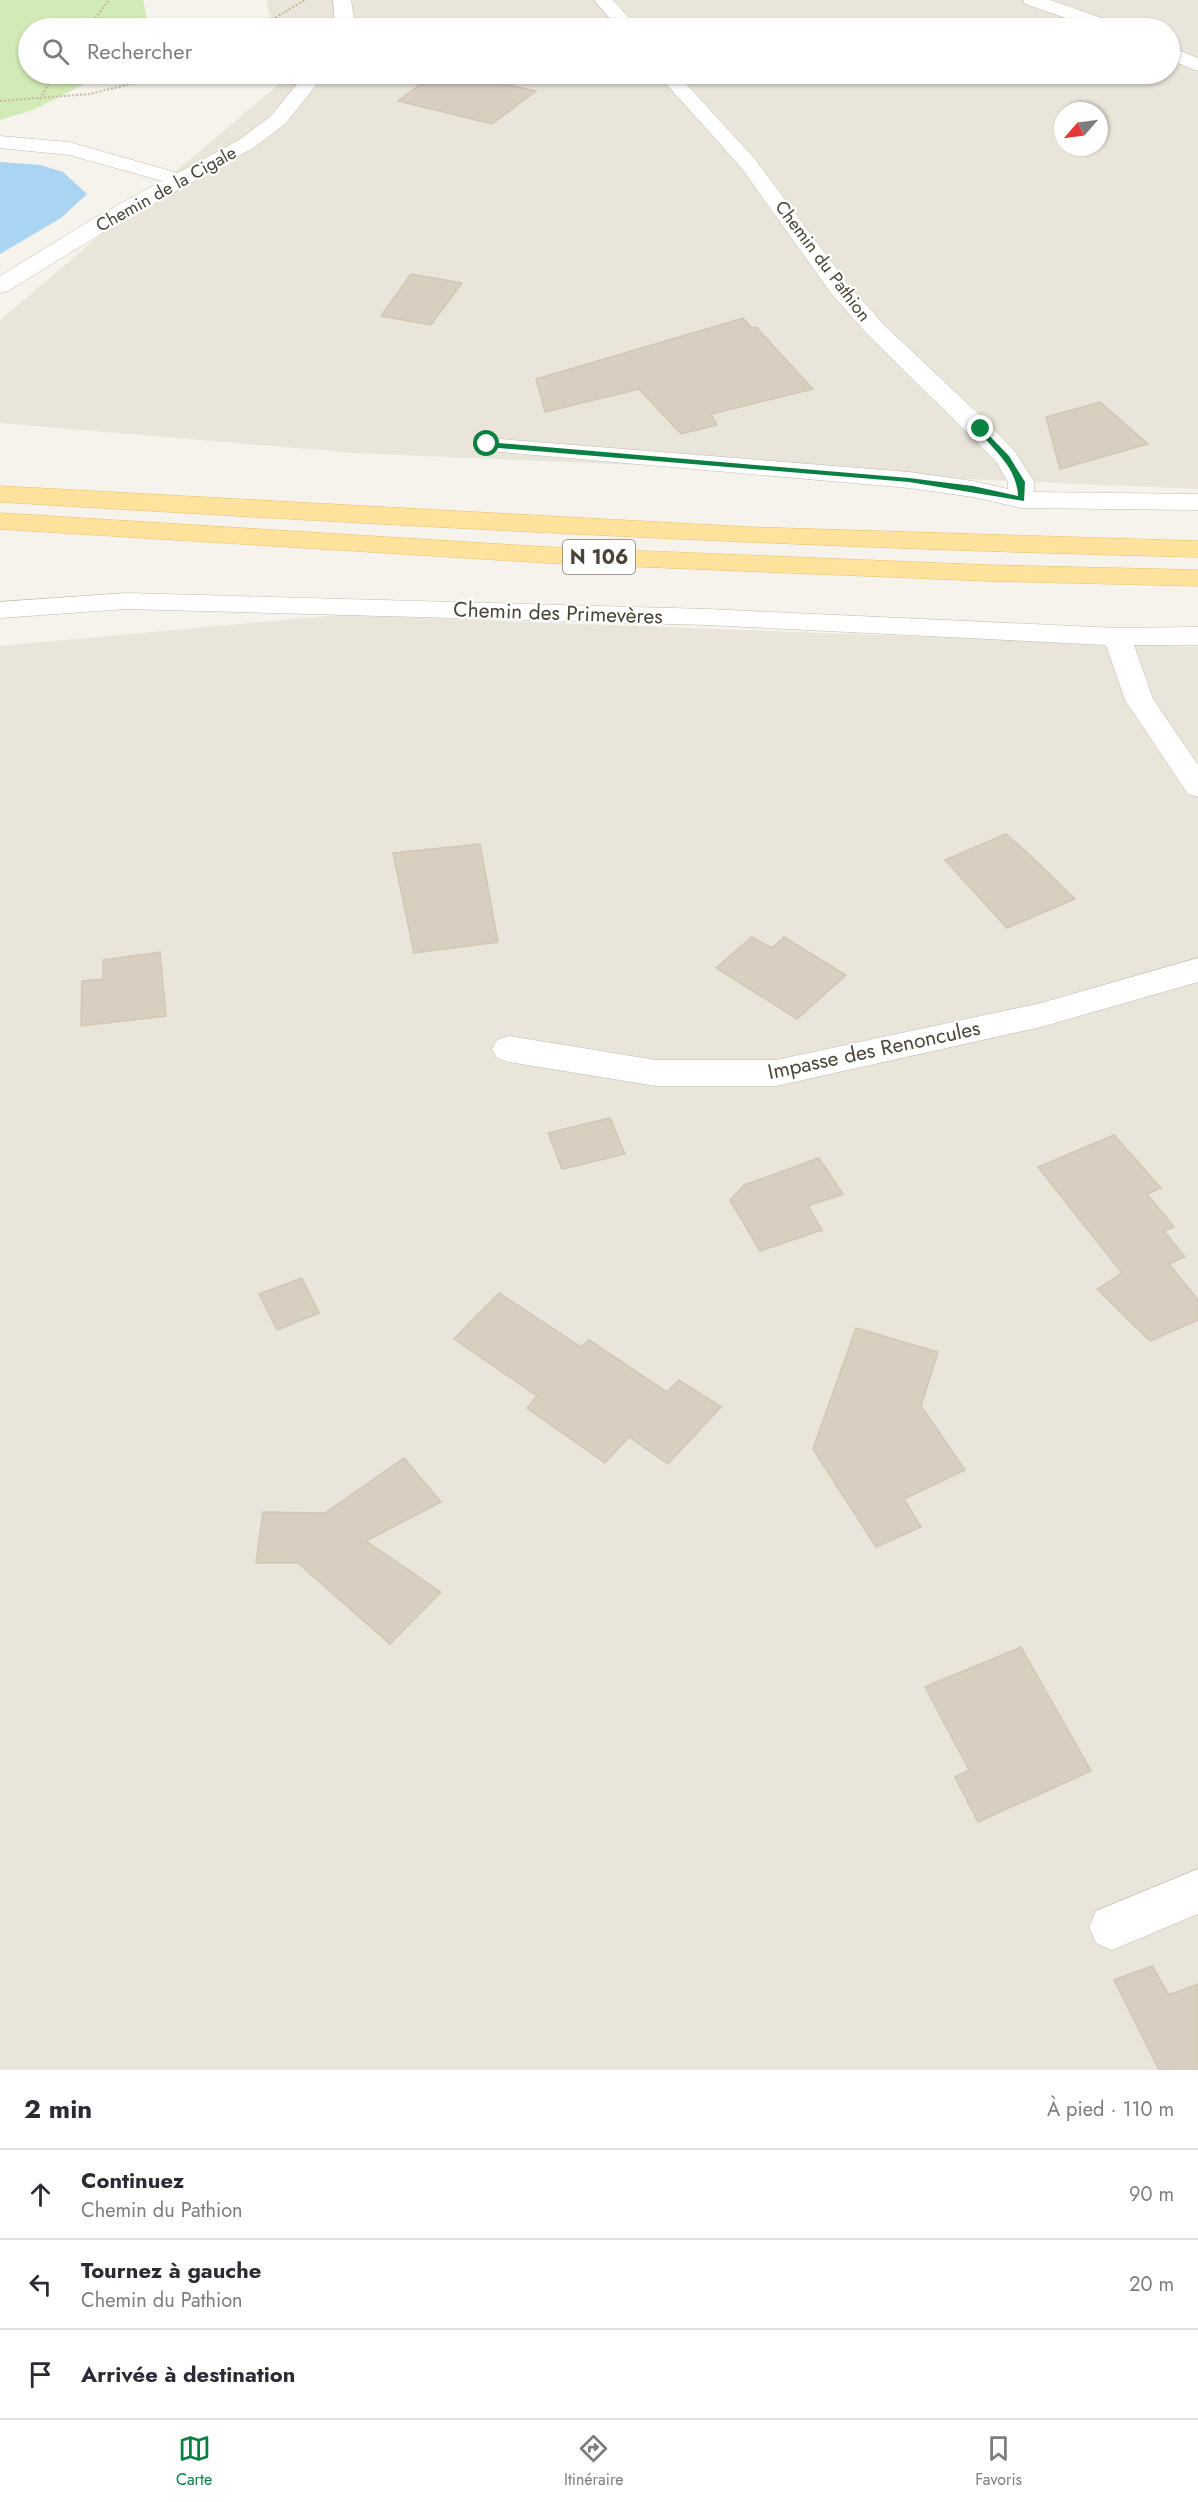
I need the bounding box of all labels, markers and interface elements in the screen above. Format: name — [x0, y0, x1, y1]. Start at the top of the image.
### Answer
search box — [18, 18, 1180, 84]
icon: search — [39, 35, 72, 68]
text: Rechercher — [87, 35, 192, 67]
north arrow — [1054, 102, 1108, 156]
street label: Chemin de la Cigale — [91, 140, 241, 238]
street label: Chemin du Pathion — [769, 195, 877, 327]
route end — [967, 415, 993, 441]
route start — [473, 430, 499, 456]
road number: N 106 — [563, 540, 635, 574]
street label: Chemin des Primevères — [453, 594, 663, 632]
street label: Impasse des Renoncules — [765, 1013, 983, 1087]
text: 2 min — [24, 2090, 92, 2128]
text: À pied · 110 m — [1047, 2095, 1174, 2124]
text: Continuez — [81, 2164, 184, 2196]
icon: ahead — [24, 2178, 57, 2211]
text: 90 m — [1129, 2180, 1174, 2209]
text: Chemin du Pathion — [81, 2196, 243, 2225]
text: Tournez à gauche — [81, 2254, 261, 2286]
icon: left — [24, 2268, 57, 2301]
text: 20 m — [1129, 2270, 1174, 2299]
text: Chemin du Pathion — [81, 2286, 243, 2315]
icon: arrive — [24, 2358, 57, 2391]
text: Arrivée à destination — [81, 2358, 295, 2390]
tab: Carte — [176, 2432, 212, 2491]
tab: Itinéraire — [564, 2432, 623, 2491]
tab: Favoris — [975, 2432, 1022, 2491]

